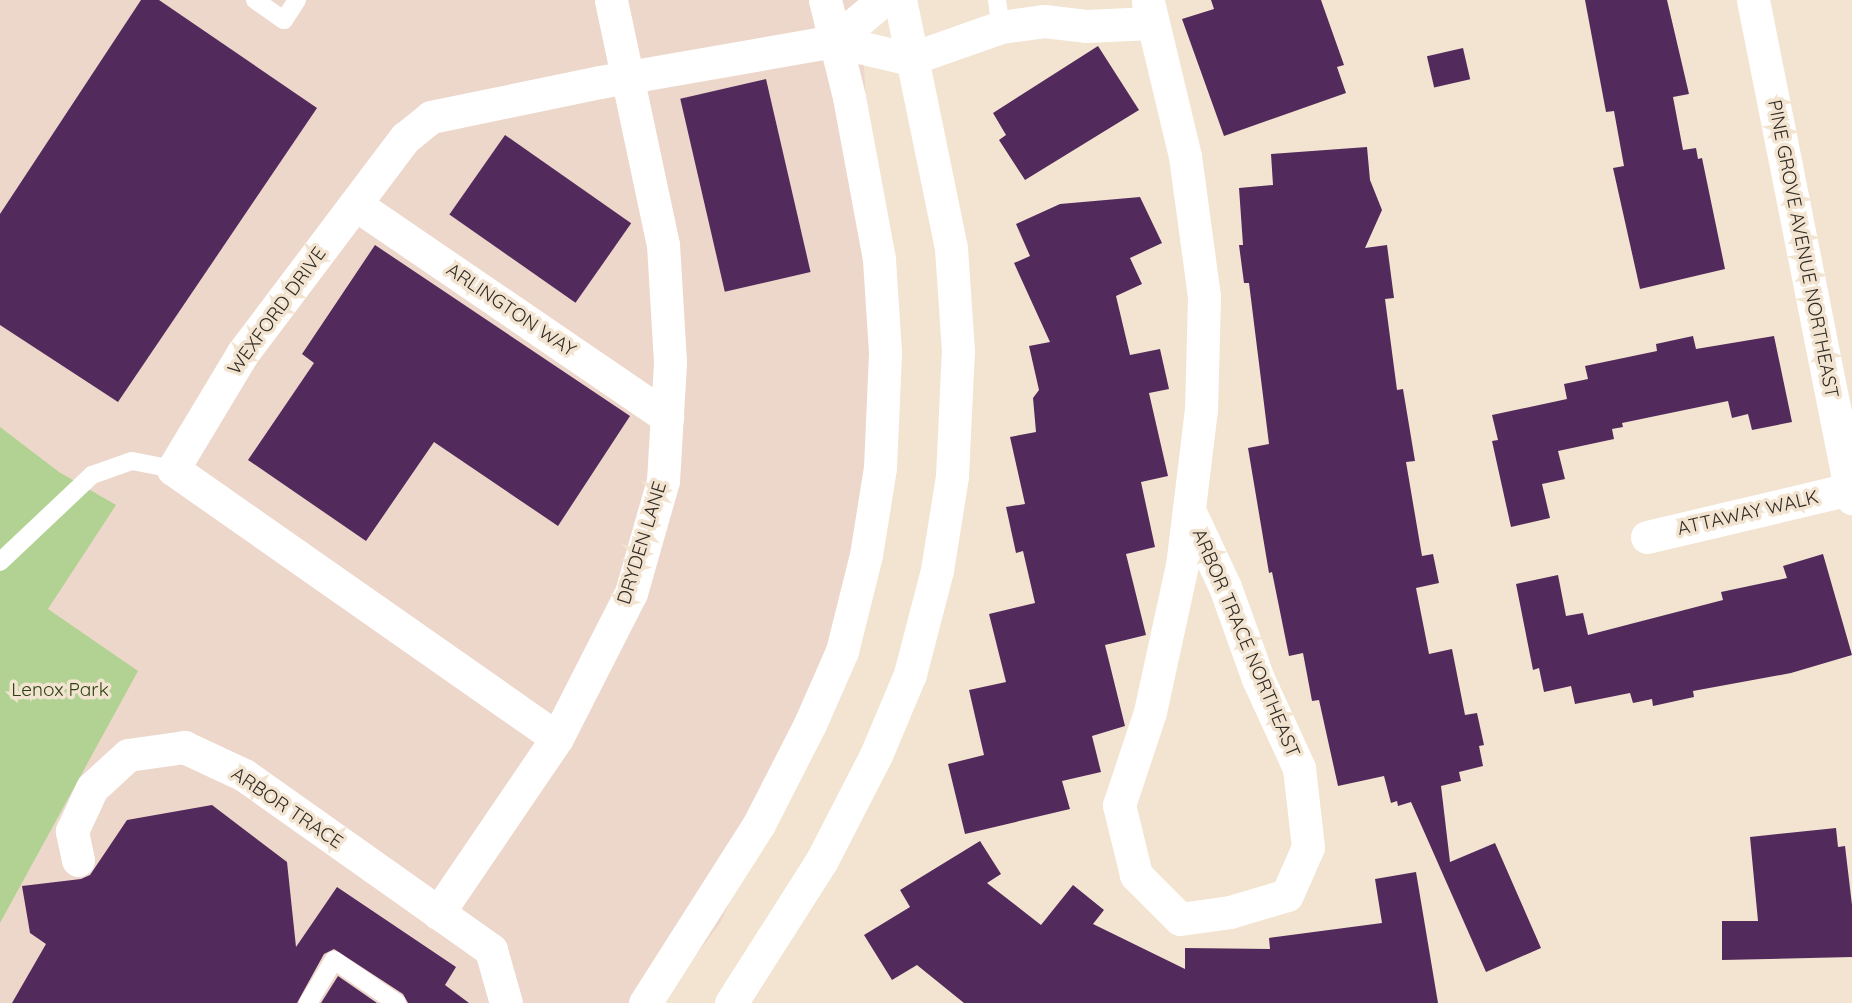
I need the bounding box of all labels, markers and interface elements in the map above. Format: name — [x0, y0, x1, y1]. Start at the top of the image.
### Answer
street label: PINE GROVE AVENUE NORTHEAST — [1763, 98, 1843, 400]
street label: WEXFORD DRIVE — [223, 243, 331, 379]
street label: ARLINGTON WAY — [442, 258, 580, 362]
street label: DRYDEN LANE — [613, 479, 671, 607]
street label: ATTAWAY WALK — [1675, 486, 1821, 540]
street label: ARBOR TRACE NORTHEAST — [1187, 525, 1305, 761]
park label: Lenox Park — [11, 679, 109, 701]
street label: ARBOR TRACE — [227, 762, 347, 854]

